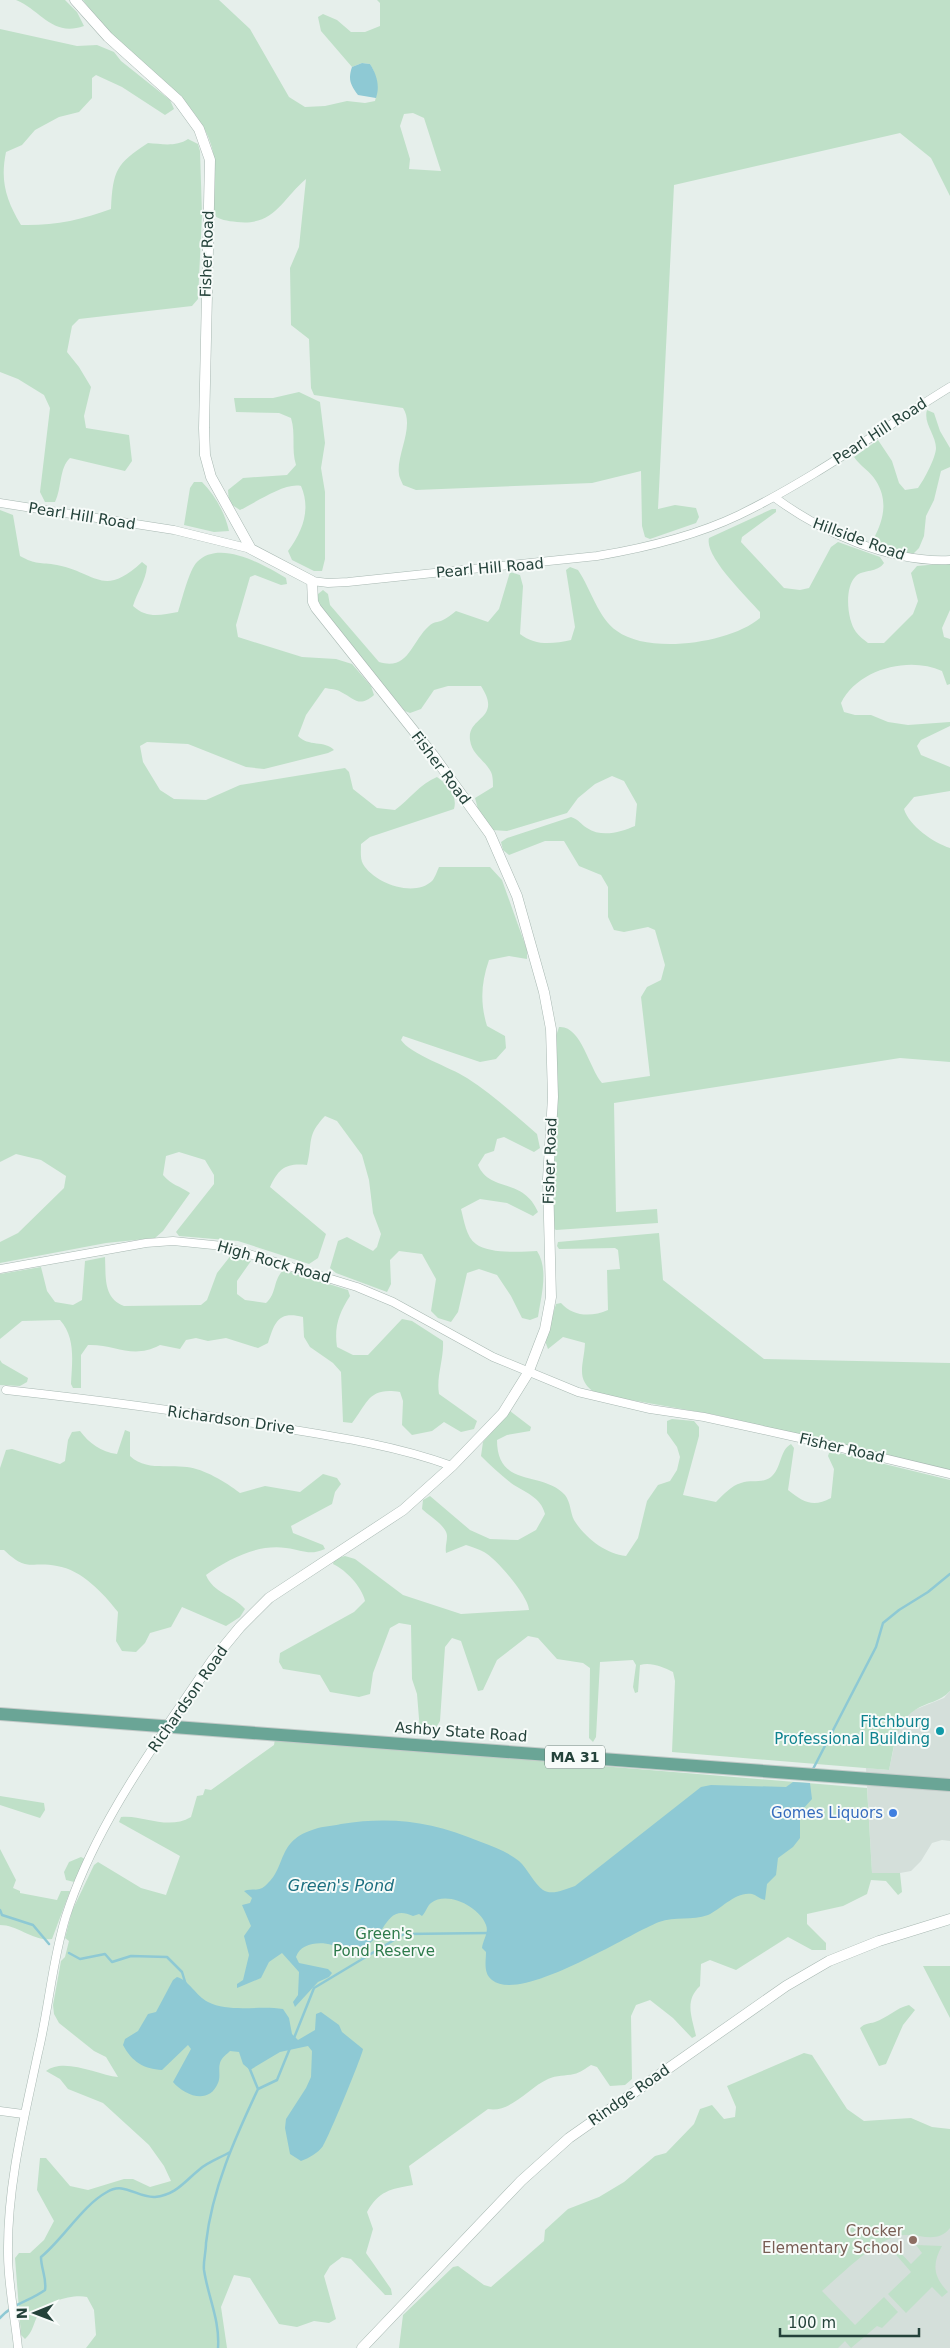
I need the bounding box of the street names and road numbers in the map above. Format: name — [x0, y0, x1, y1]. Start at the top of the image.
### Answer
street label: Fisher Road — [196, 210, 218, 298]
street label: Pearl Hill Road — [830, 394, 930, 468]
street label: Pearl Hill Road — [27, 499, 137, 533]
street label: Hillside Road — [810, 514, 908, 564]
street label: Pearl Hill Road — [435, 554, 545, 582]
street label: Fisher Road — [408, 728, 474, 808]
street label: Fisher Road — [539, 1117, 561, 1205]
street label: High Rock Road — [215, 1237, 333, 1287]
street label: Richardson Drive — [166, 1402, 296, 1438]
street label: Fisher Road — [798, 1429, 886, 1467]
street label: Richardson Road — [145, 1642, 231, 1756]
street label: Ashby State Road — [394, 1718, 528, 1746]
road number: MA 31 — [545, 1745, 605, 1768]
street label: Rindge Road — [585, 2060, 673, 2130]

